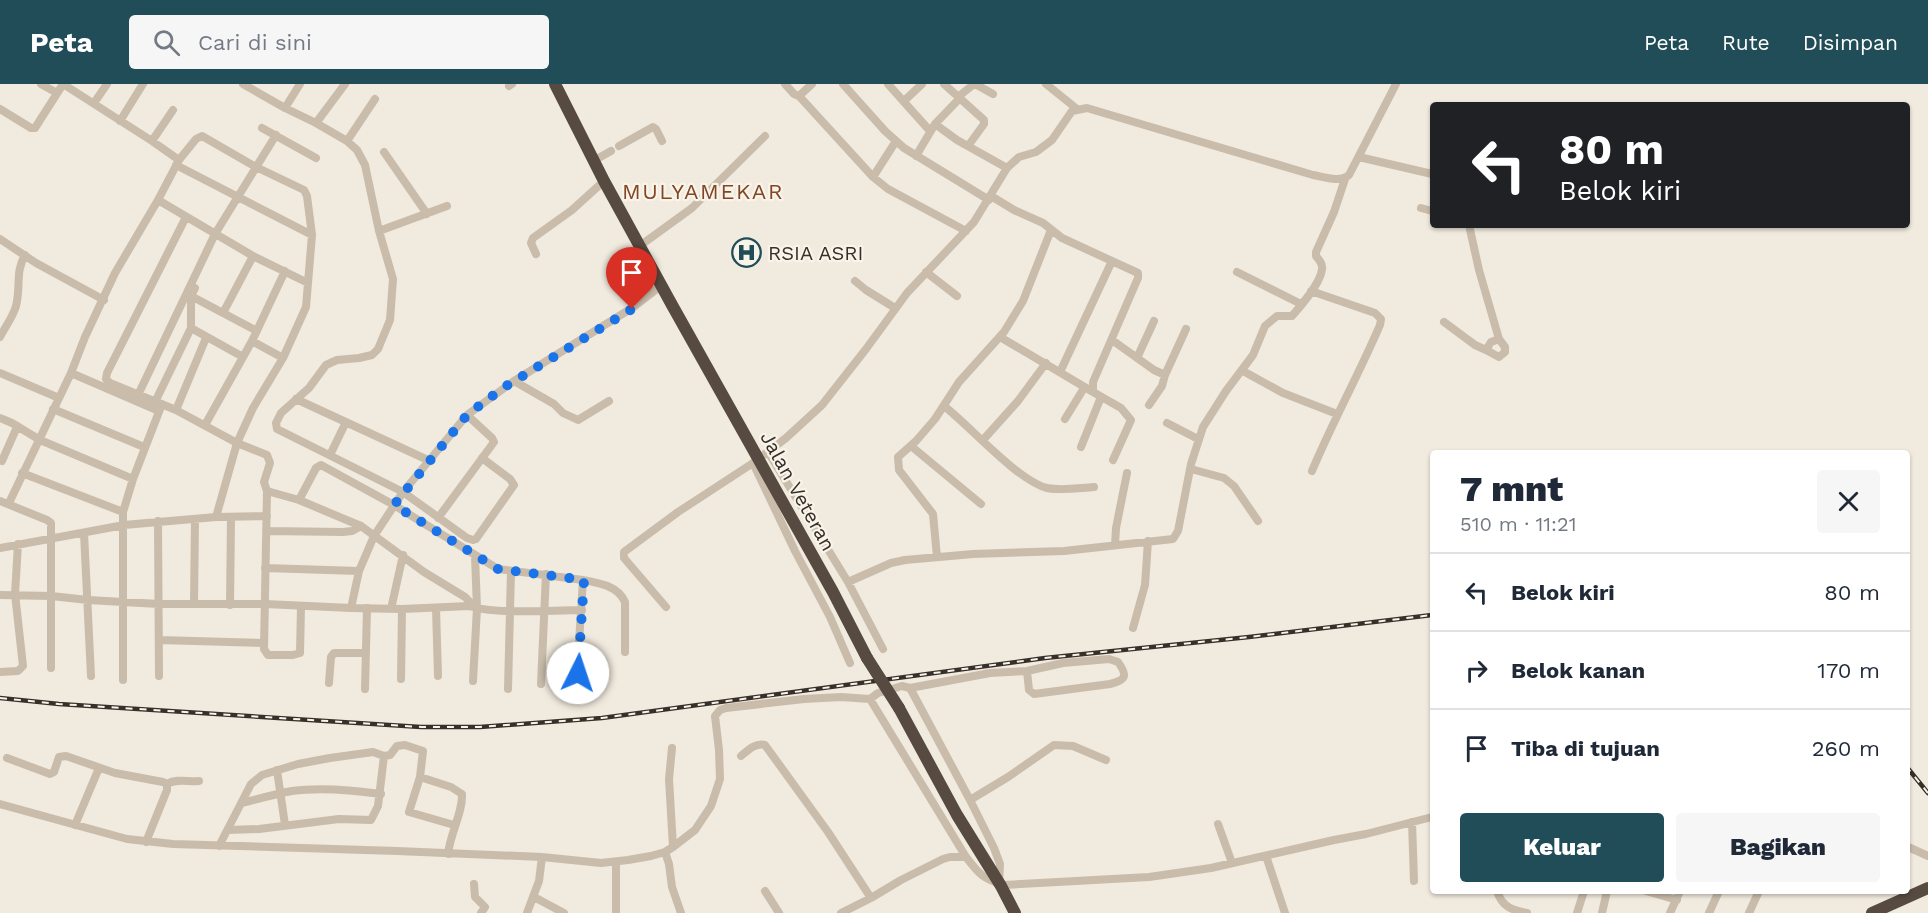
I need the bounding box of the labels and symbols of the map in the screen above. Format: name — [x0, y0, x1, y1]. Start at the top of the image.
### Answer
district label: MULYAMEKAR — [622, 179, 784, 204]
hospital icon: RSIA ASRI — [731, 237, 763, 269]
place label: RSIA ASRI — [768, 241, 864, 265]
pin — [606, 247, 657, 309]
street label: Jalan Veteran — [755, 427, 841, 555]
position arrow — [546, 641, 610, 705]

